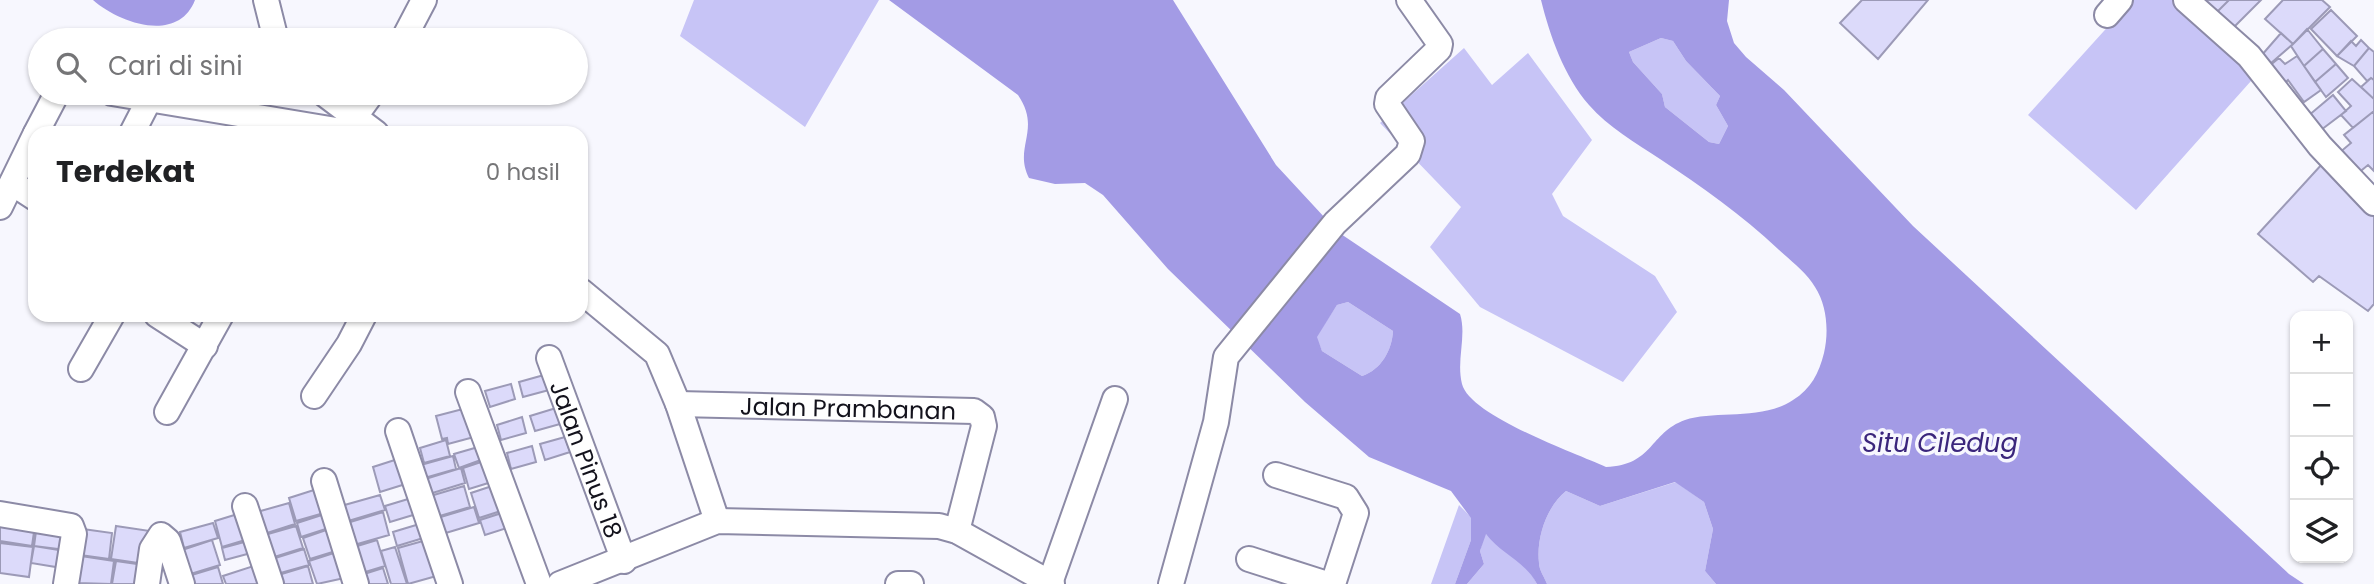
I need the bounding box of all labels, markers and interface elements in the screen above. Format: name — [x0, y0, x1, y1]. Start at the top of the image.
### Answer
search box — [28, 28, 588, 105]
icon: search — [52, 48, 90, 86]
text: Cari di sini — [108, 48, 243, 84]
text: Terdekat — [56, 150, 195, 193]
text: 0 hasil — [486, 156, 560, 188]
map controls — [2290, 311, 2353, 563]
button: + — [2290, 311, 2353, 374]
button: − — [2290, 374, 2353, 437]
street label: Jalan Pinus 18 — [542, 376, 631, 543]
street label: Jalan Prambanan — [739, 389, 956, 427]
water label: Situ Ciledug — [1862, 425, 2018, 461]
button: locate — [2290, 437, 2353, 500]
button: layers — [2290, 500, 2353, 563]

